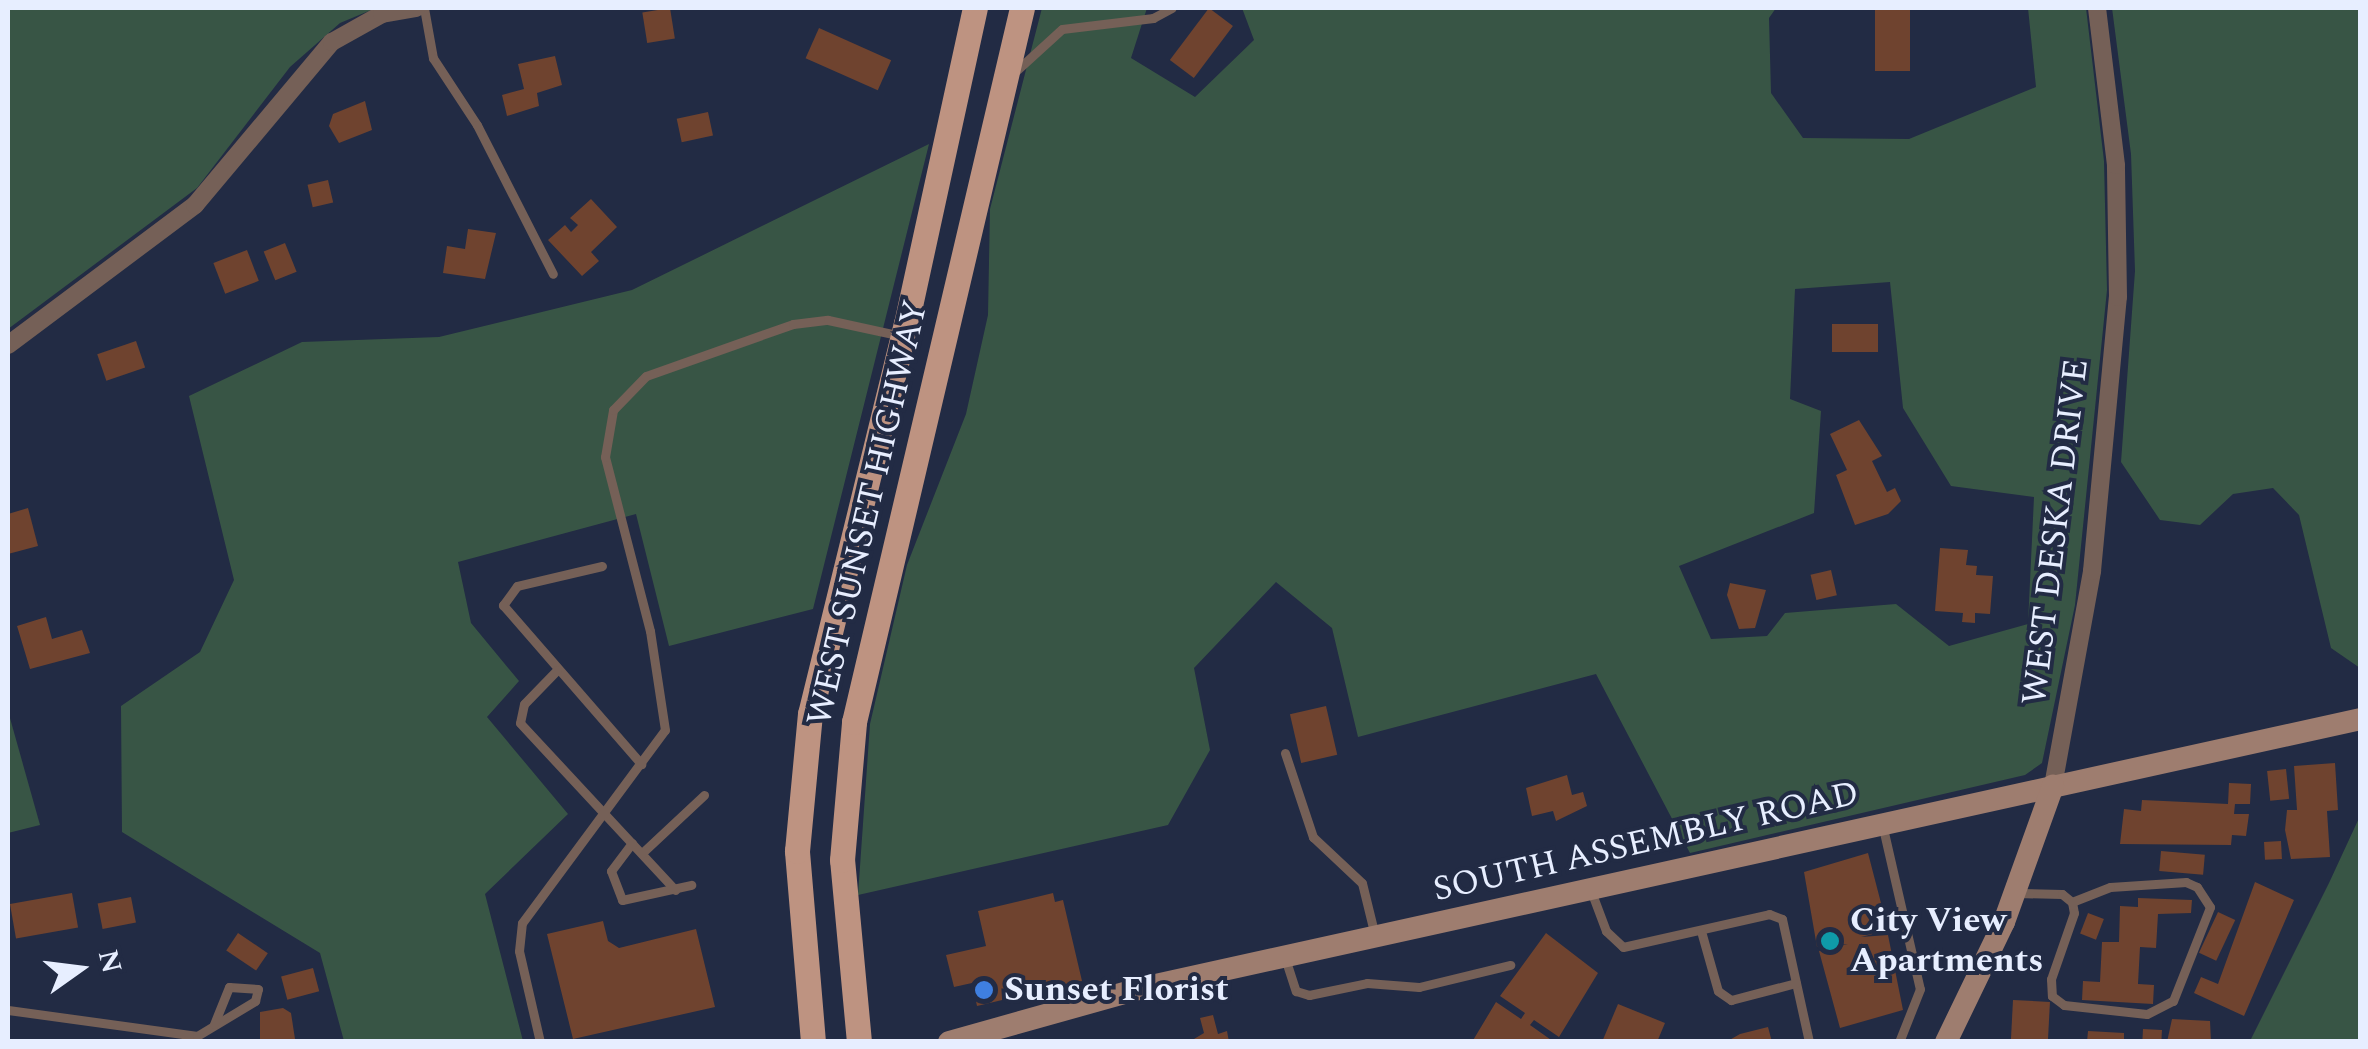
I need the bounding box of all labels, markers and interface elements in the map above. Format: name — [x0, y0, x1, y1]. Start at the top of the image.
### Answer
street label: WEST SUNSET HIGHWAY — [799, 296, 937, 730]
street label: WEST DESKA DRIVE — [2014, 357, 2098, 707]
street label: SOUTH ASSEMBLY ROAD — [1429, 773, 1863, 911]
place label: City View Apartments — [1850, 900, 2044, 982]
north arrow — [30, 919, 130, 1019]
marker: City View Apartments — [1819, 930, 1841, 952]
text: N — [86, 945, 133, 978]
place label: Sunset Florist — [1004, 969, 1229, 1011]
marker: Sunset Florist — [973, 979, 995, 1001]

